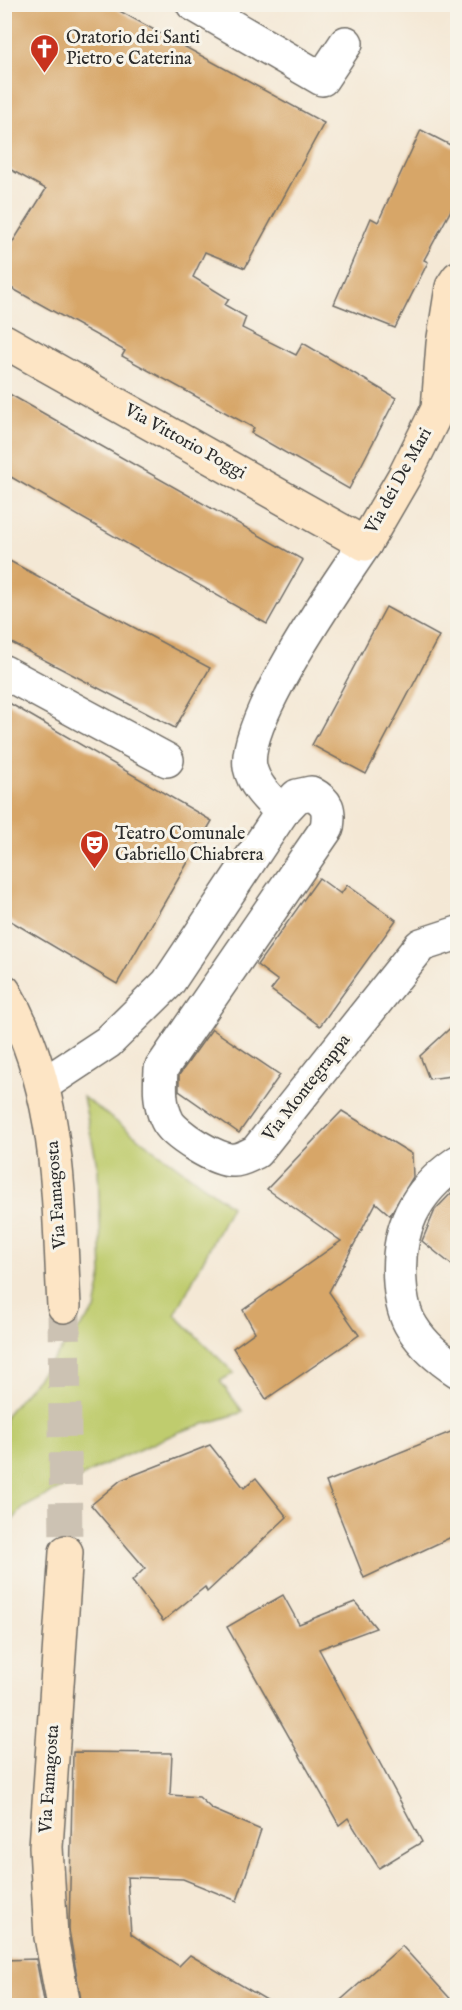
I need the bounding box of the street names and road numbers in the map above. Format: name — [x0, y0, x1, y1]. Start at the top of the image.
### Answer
street label: Via Vittorio Poggi — [119, 399, 250, 485]
street label: Via dei De Mari — [360, 424, 438, 539]
street label: Via Montegrappa — [257, 1029, 356, 1147]
street label: Via Famagosta — [42, 1140, 72, 1251]
street label: Via Famagosta — [35, 1724, 65, 1835]

